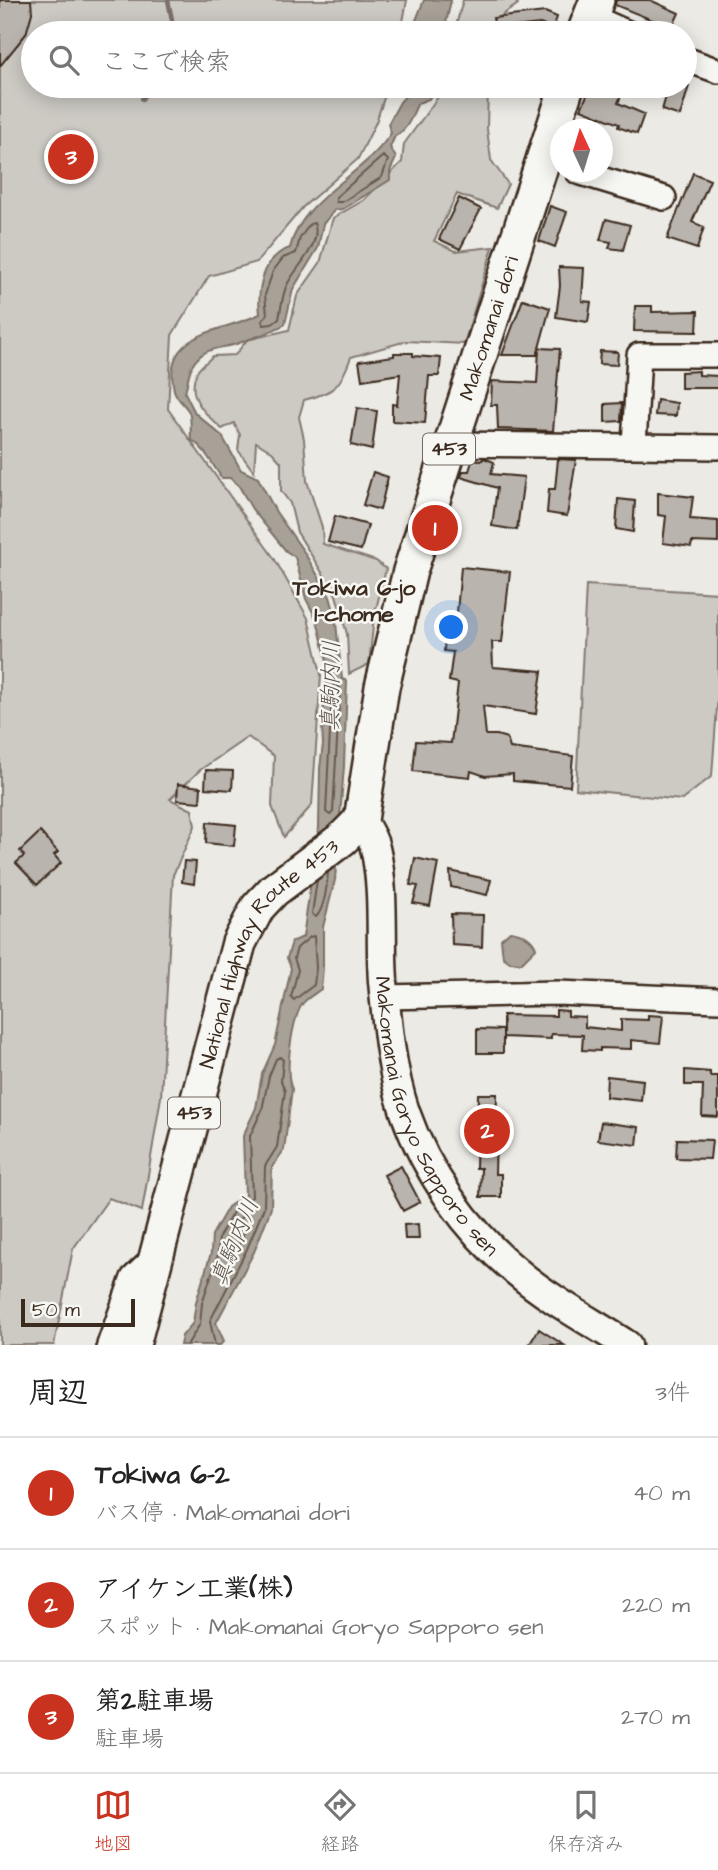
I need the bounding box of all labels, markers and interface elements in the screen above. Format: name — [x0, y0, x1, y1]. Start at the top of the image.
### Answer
search box — [21, 21, 697, 98]
icon: search — [45, 41, 83, 79]
text: ここで検索 — [101, 44, 231, 80]
north arrow — [550, 119, 613, 182]
pin: 3 — [48, 131, 94, 183]
street label: Makomanai dori — [452, 252, 526, 404]
road number: 453 — [423, 433, 475, 464]
pin: 1 — [412, 502, 458, 554]
district label: Tokiwa 6-jo 1-chome — [292, 572, 416, 630]
your location — [434, 610, 468, 644]
water label: 真駒内川 — [314, 640, 348, 732]
street label: National Highway Route 453 — [192, 832, 345, 1072]
street label: Makomanai Goryo Sapporo sen — [368, 975, 505, 1262]
road number: 453 — [168, 1098, 220, 1128]
pin: 2 — [464, 1105, 510, 1157]
water label: 真駒内川 — [203, 1193, 267, 1291]
scale bar — [21, 1296, 135, 1328]
text: 50 m — [32, 1297, 80, 1324]
text: 周辺 — [28, 1372, 88, 1414]
text: 3件 — [655, 1377, 690, 1409]
text: Tokiwa 6-2 — [95, 1457, 230, 1493]
text: 1 — [50, 1477, 52, 1509]
text: 40 m — [633, 1477, 690, 1509]
text: バス停 · Makomanai dori — [95, 1497, 350, 1529]
text: アイケン工業(株) — [95, 1571, 292, 1607]
text: 2 — [44, 1589, 58, 1621]
text: 220 m — [622, 1589, 690, 1621]
text: スポット · Makomanai Goryo Sapporo sen — [95, 1611, 544, 1643]
text: 第2駐車場 — [95, 1683, 214, 1719]
text: 3 — [45, 1701, 57, 1733]
text: 270 m — [621, 1701, 690, 1733]
text: 駐車場 — [95, 1723, 164, 1755]
tab: 地図 — [94, 1786, 132, 1858]
tab: 経路 — [321, 1786, 359, 1858]
tab: 保存済み — [548, 1786, 624, 1858]

